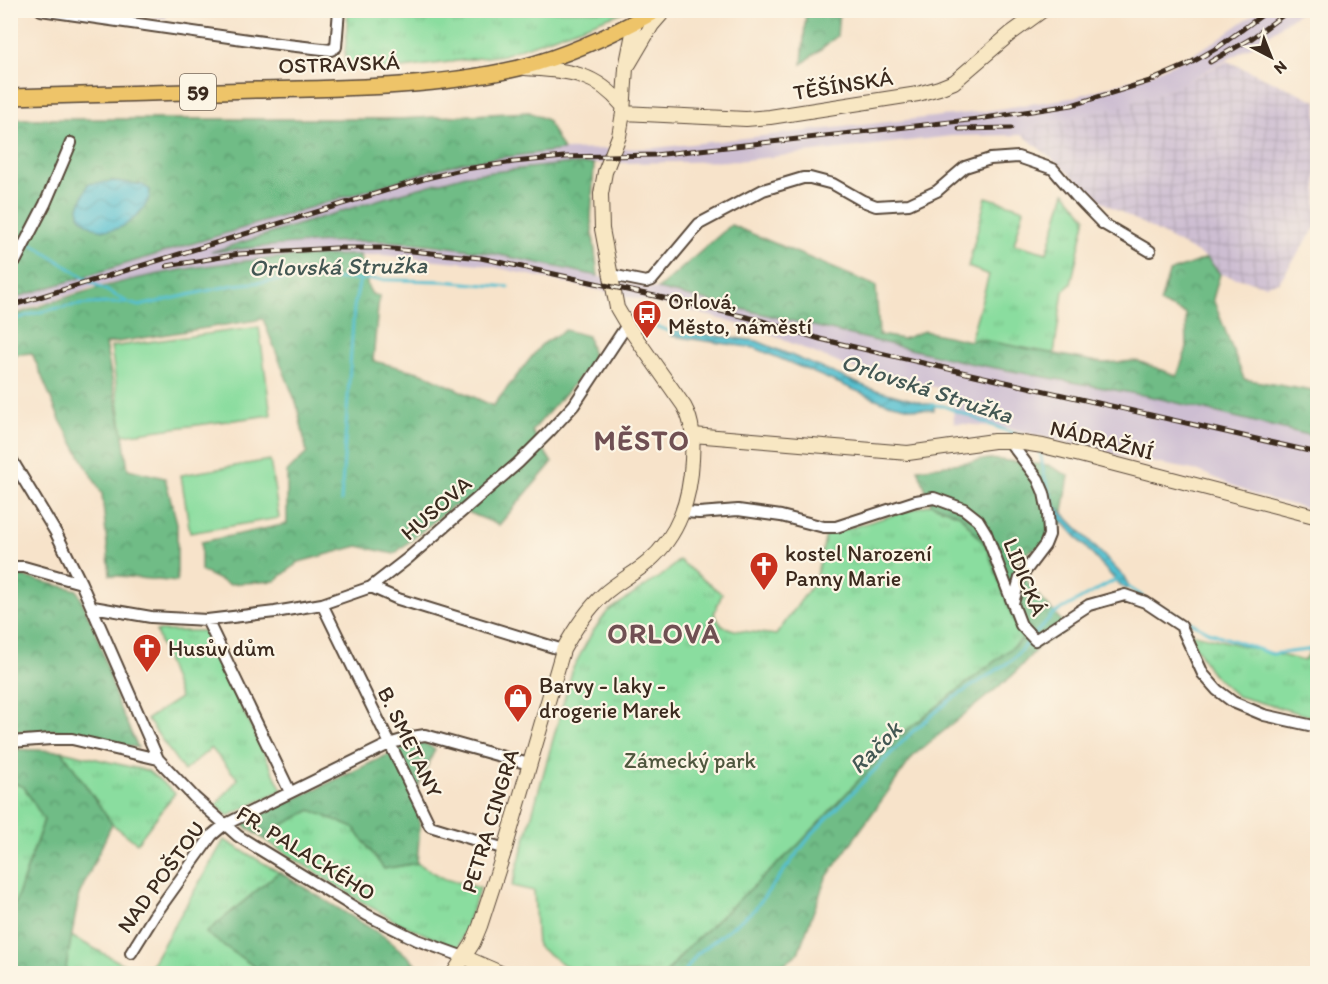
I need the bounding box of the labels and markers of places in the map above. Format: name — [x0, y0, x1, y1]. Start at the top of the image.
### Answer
place label: Orlová, Město, náměstí — [668, 288, 812, 340]
bus stop icon: Orlová, Město, náměstí — [631, 298, 663, 340]
place label: kostel Narození Panny Marie — [785, 540, 932, 592]
church icon: kostel Narození Panny Marie — [748, 550, 780, 592]
church icon: Husův dům — [131, 632, 163, 674]
place label: Husův dům — [168, 635, 276, 662]
place label: Barvy - laky - drogerie Marek — [539, 672, 681, 724]
shop icon: Barvy - laky - drogerie Marek — [502, 682, 534, 724]

